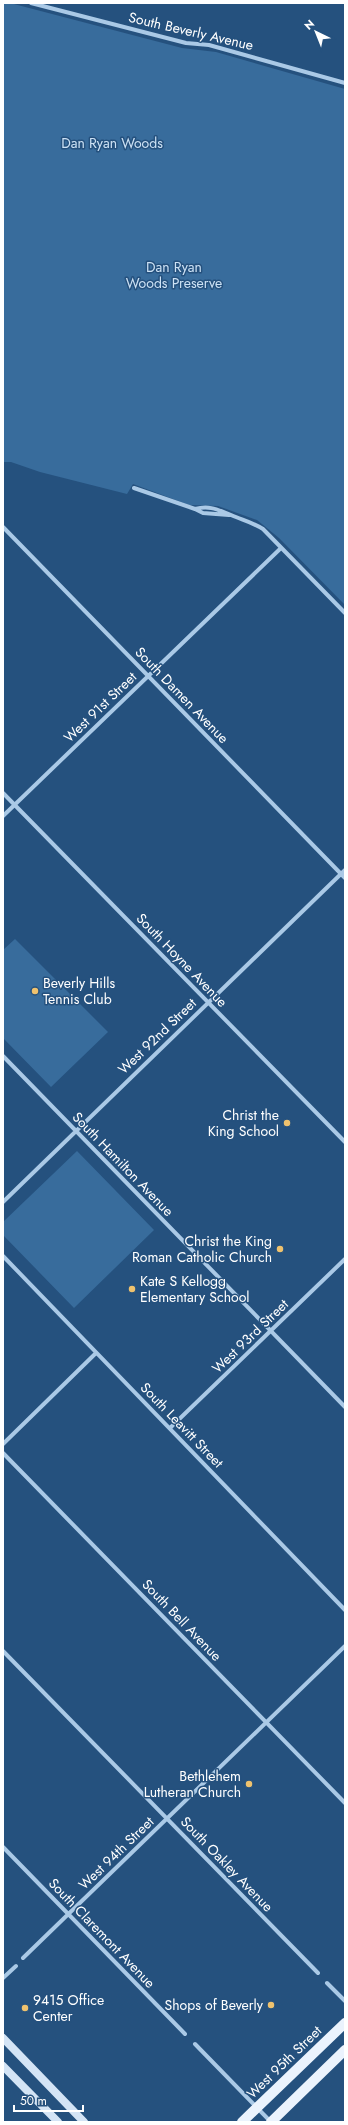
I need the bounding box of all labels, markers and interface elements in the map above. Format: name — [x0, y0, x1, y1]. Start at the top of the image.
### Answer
street label: South Beverly Avenue — [127, 7, 255, 55]
north arrow — [296, 12, 336, 52]
text: N — [301, 16, 318, 34]
park label: Dan Ryan Woods — [61, 133, 163, 153]
park label: Dan Ryan Woods Preserve — [126, 257, 222, 293]
street label: South Damen Avenue — [131, 642, 233, 748]
street label: West 91st Street — [59, 667, 141, 747]
street label: South Hoyne Avenue — [132, 909, 232, 1011]
place label: Beverly Hills Tennis Club — [43, 973, 115, 1009]
marker: Beverly Hills Tennis Club — [30, 986, 40, 996]
street label: West 92nd Street — [113, 993, 201, 1079]
place label: Christ the King School — [208, 1105, 279, 1141]
street label: South Hamilton Avenue — [68, 1107, 178, 1221]
marker: Christ the King School — [282, 1118, 292, 1128]
place label: Christ the King Roman Catholic Church — [132, 1231, 272, 1267]
marker: Christ the King Roman Catholic Church — [275, 1244, 285, 1254]
place label: Kate S Kellogg Elementary School — [140, 1271, 250, 1307]
marker: Kate S Kellogg Elementary School — [127, 1284, 137, 1294]
street label: West 93rd Street — [207, 1294, 293, 1378]
street label: South Leavitt Street — [136, 1378, 228, 1473]
street label: South Bell Avenue — [138, 1575, 226, 1665]
place label: Bethlehem Lutheran Church — [144, 1766, 241, 1802]
marker: Bethlehem Lutheran Church — [244, 1779, 254, 1789]
street label: West 94th Street — [74, 1811, 159, 1894]
street label: South Oakley Avenue — [176, 1812, 278, 1916]
street label: South Claremont Avenue — [44, 1874, 160, 1992]
place label: 9415 Office Center — [33, 1990, 104, 2026]
place label: Shops of Beverly — [165, 1995, 264, 2015]
marker: Shops of Beverly — [266, 2000, 276, 2010]
marker: 9415 Office Center — [20, 2003, 30, 2013]
street label: West 95th Street — [242, 2021, 326, 2103]
scale bar — [14, 2087, 83, 2113]
text: 50 m — [20, 2092, 47, 2110]

